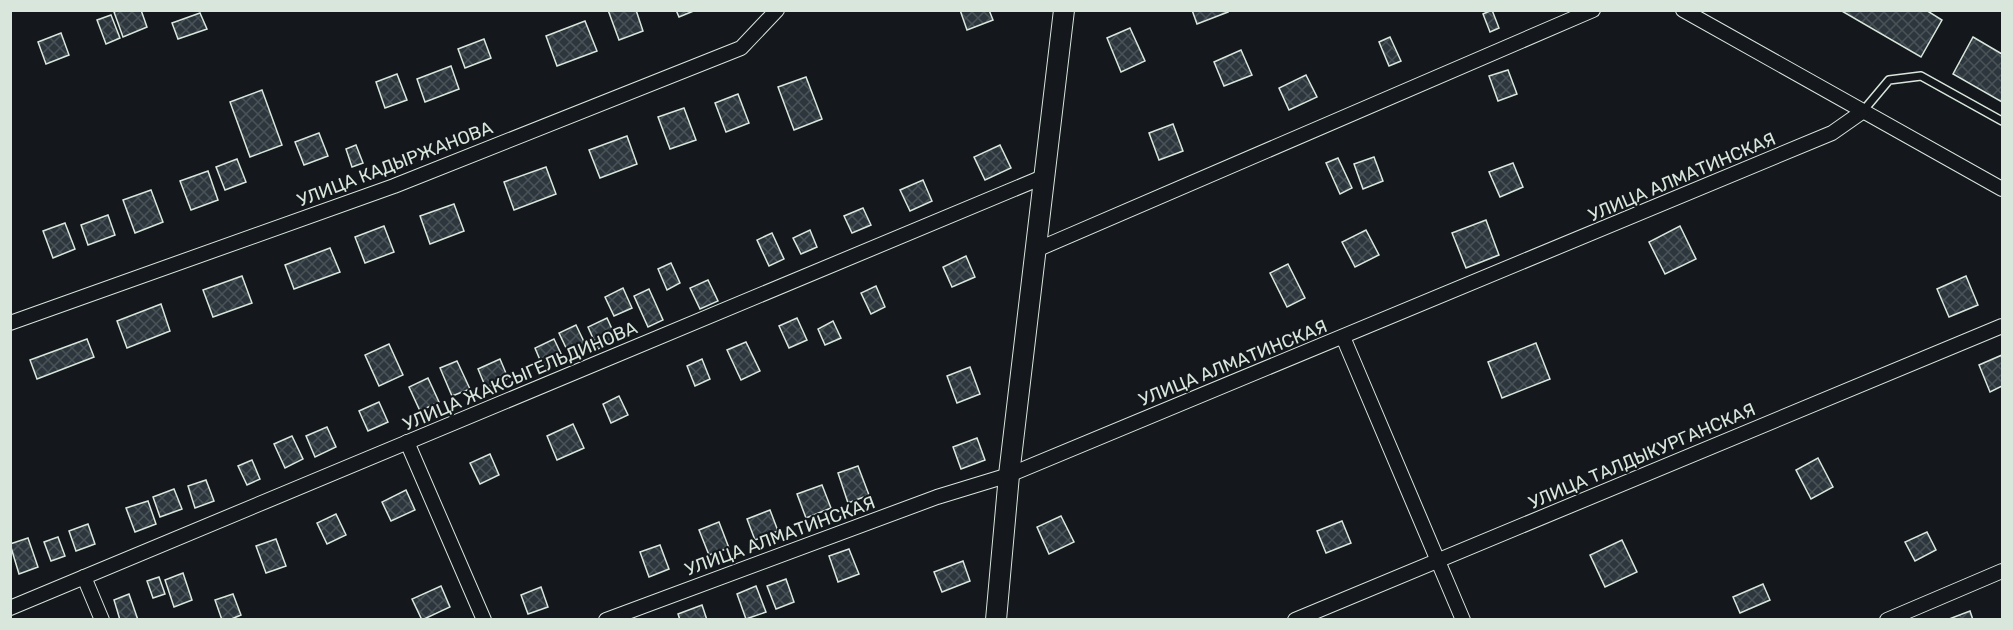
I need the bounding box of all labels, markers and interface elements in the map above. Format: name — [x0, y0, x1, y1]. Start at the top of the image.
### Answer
street label: УЛИЦА КАДЫРЖАНОВА — [294, 117, 496, 211]
street label: УЛИЦА АЛМАТИНСКАЯ — [1585, 128, 1779, 226]
street label: УЛИЦА АЛМАТИНСКАЯ — [1136, 315, 1330, 411]
street label: УЛИЦА ЖАКСЫГЕЛЬДИНОВА — [400, 317, 640, 435]
street label: УЛИЦА ТАЛДЫКУРГАНСКАЯ — [1525, 398, 1759, 514]
street label: УЛИЦА АЛМАТИНСКАЯ — [682, 491, 878, 581]

